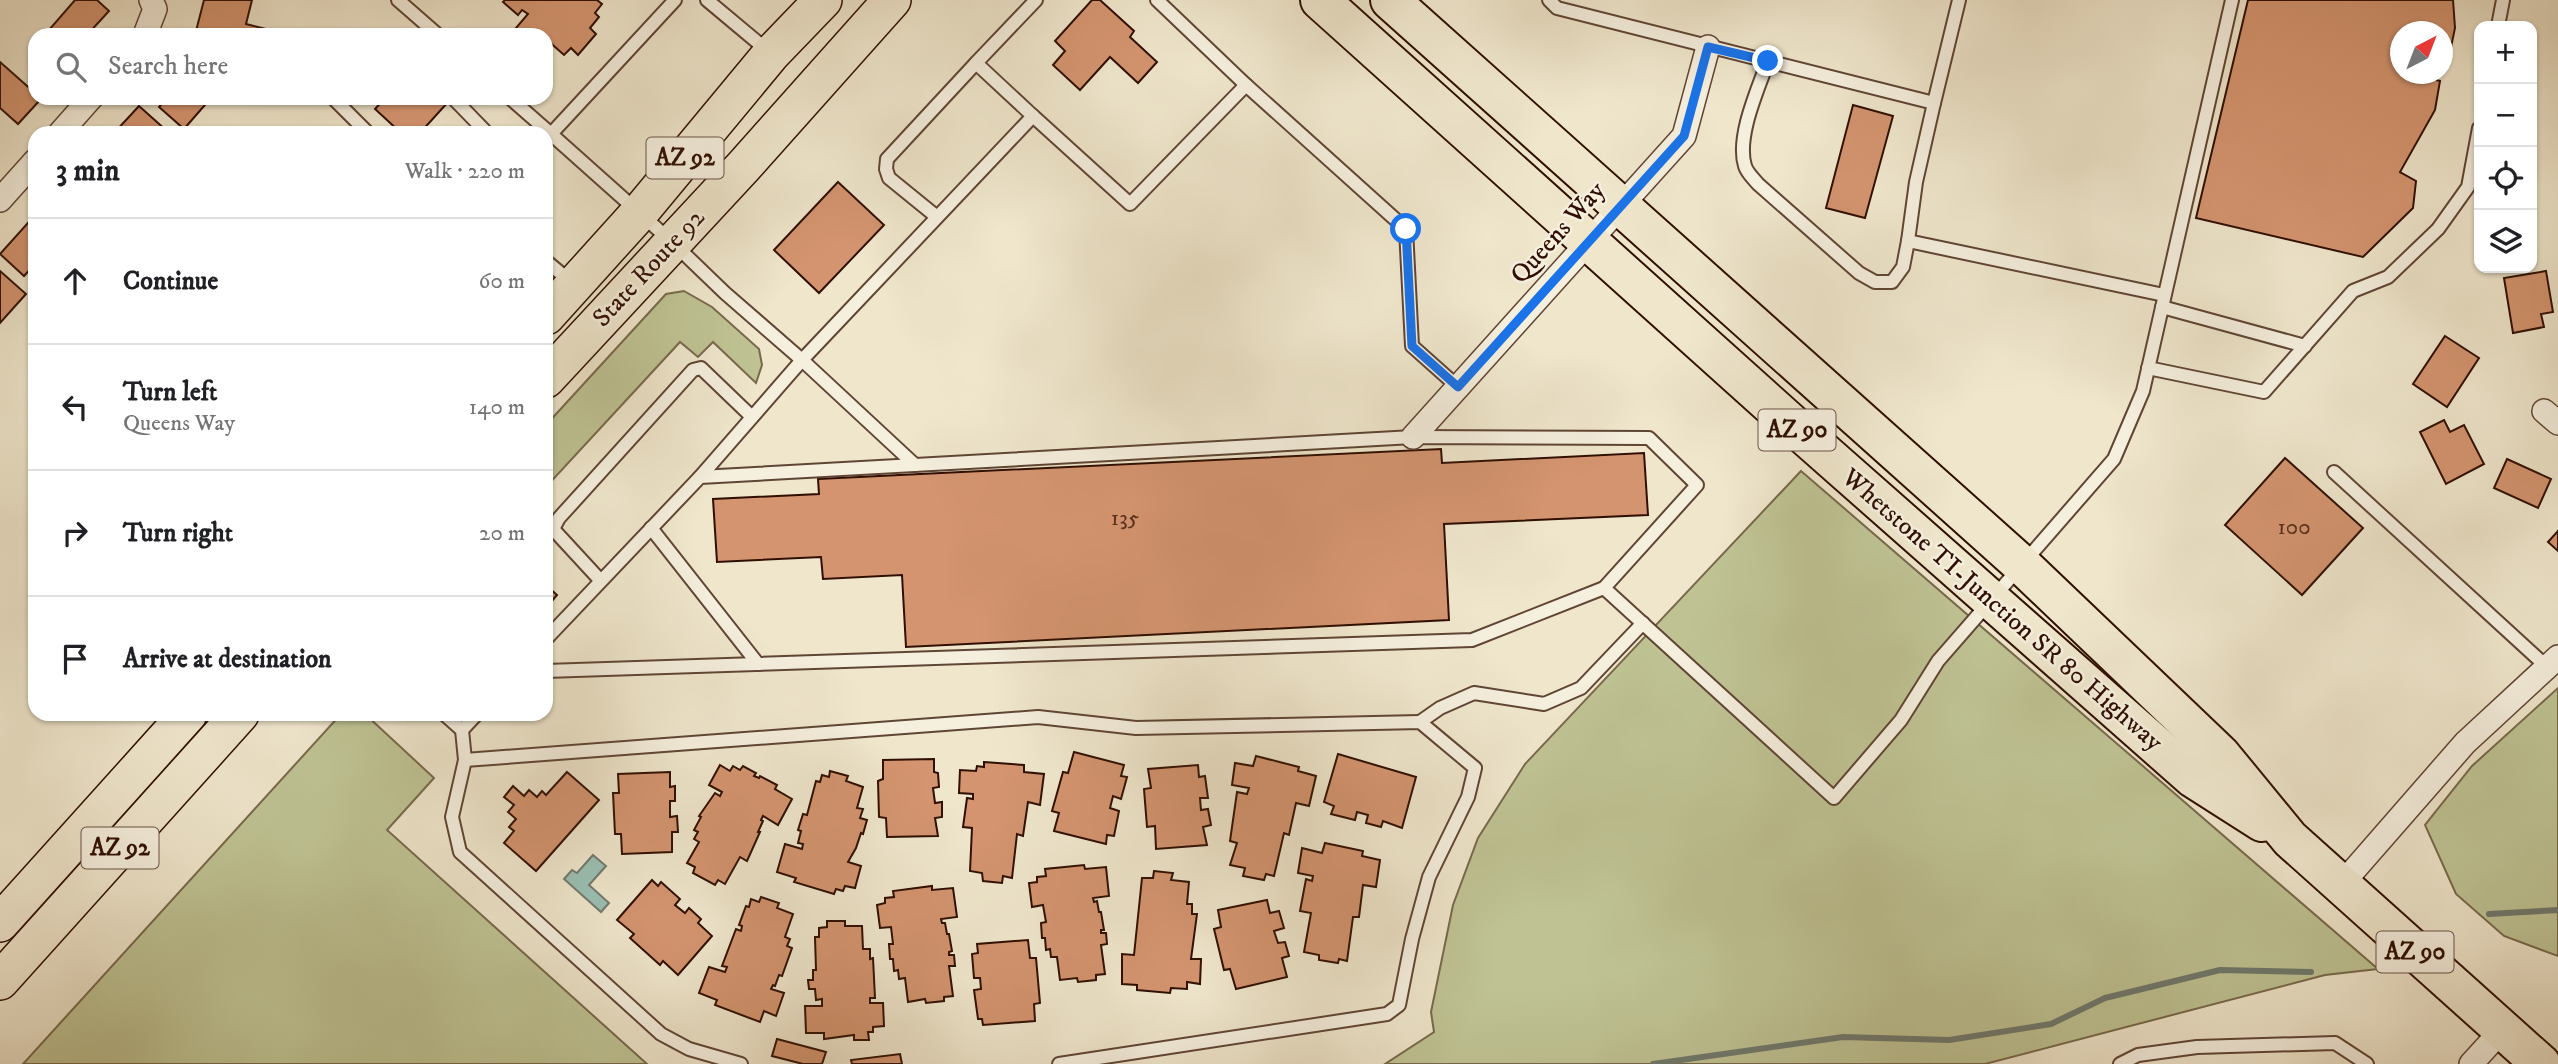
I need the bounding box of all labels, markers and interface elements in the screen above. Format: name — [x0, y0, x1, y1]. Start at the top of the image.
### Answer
north arrow — [2390, 21, 2453, 84]
map controls — [2474, 21, 2537, 273]
button: + — [2474, 21, 2537, 84]
search box — [28, 28, 553, 105]
route end — [1752, 45, 1783, 76]
icon: search — [52, 48, 90, 86]
text: Search here — [108, 50, 228, 83]
button: − — [2474, 84, 2537, 147]
road number: AZ 92 — [646, 138, 724, 178]
button: locate — [2474, 147, 2537, 210]
text: 3 min — [56, 153, 120, 190]
text: Walk · 220 m — [405, 157, 525, 186]
street label: Queens Way — [1503, 174, 1613, 291]
street label: State Route 92 — [586, 202, 713, 334]
button: layers — [2474, 210, 2537, 273]
route start — [1390, 213, 1421, 244]
icon: ahead — [56, 262, 94, 300]
text: Continue — [123, 265, 218, 298]
text: 60 m — [478, 267, 525, 296]
text: Turn left — [123, 376, 217, 409]
icon: left — [56, 388, 94, 426]
text: 140 m — [469, 393, 525, 422]
text: Queens Way — [123, 409, 235, 438]
road number: AZ 90 — [1758, 410, 1836, 450]
street label: Whetstone TI-Junction SR 80 Highway — [1834, 461, 2170, 759]
house number: 135 — [1111, 504, 1139, 533]
house number: 100 — [2277, 513, 2311, 542]
icon: right — [56, 514, 94, 552]
text: Turn right — [123, 517, 233, 550]
text: 20 m — [479, 519, 525, 548]
icon: arrive — [56, 640, 94, 678]
text: Arrive at destination — [123, 643, 332, 676]
road number: AZ 92 — [82, 828, 158, 868]
road number: AZ 90 — [2376, 932, 2454, 972]

